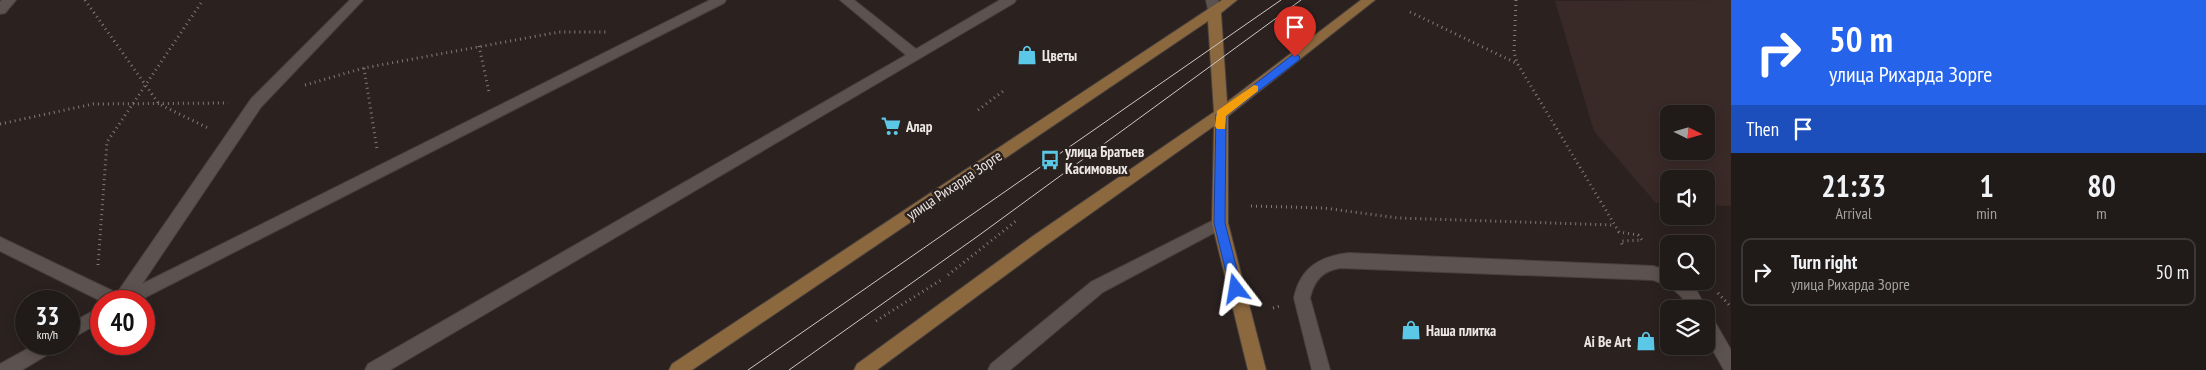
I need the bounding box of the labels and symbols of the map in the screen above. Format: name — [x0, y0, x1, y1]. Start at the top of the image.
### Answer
pin — [1274, 6, 1316, 57]
shop icon: Цветы — [1016, 44, 1038, 66]
place label: Цветы — [1042, 46, 1077, 65]
north arrow — [1660, 105, 1715, 160]
supermarket icon: Алар — [880, 115, 902, 137]
place label: Алар — [905, 117, 933, 136]
place label: улица Братьев Касимовых — [1064, 142, 1144, 178]
street label: улица Рихарда Зорге — [903, 146, 1005, 224]
bus stop icon: улица Братьев Касимовых — [1039, 149, 1061, 171]
position arrow — [1209, 262, 1261, 314]
speed limit sign: 40 — [90, 290, 155, 355]
shop icon: Наша плитка — [1400, 319, 1422, 341]
place label: Наша плитка — [1426, 321, 1496, 340]
shop icon: Ai Be Art — [1635, 330, 1657, 352]
place label: Ai Be Art — [1583, 332, 1632, 351]

